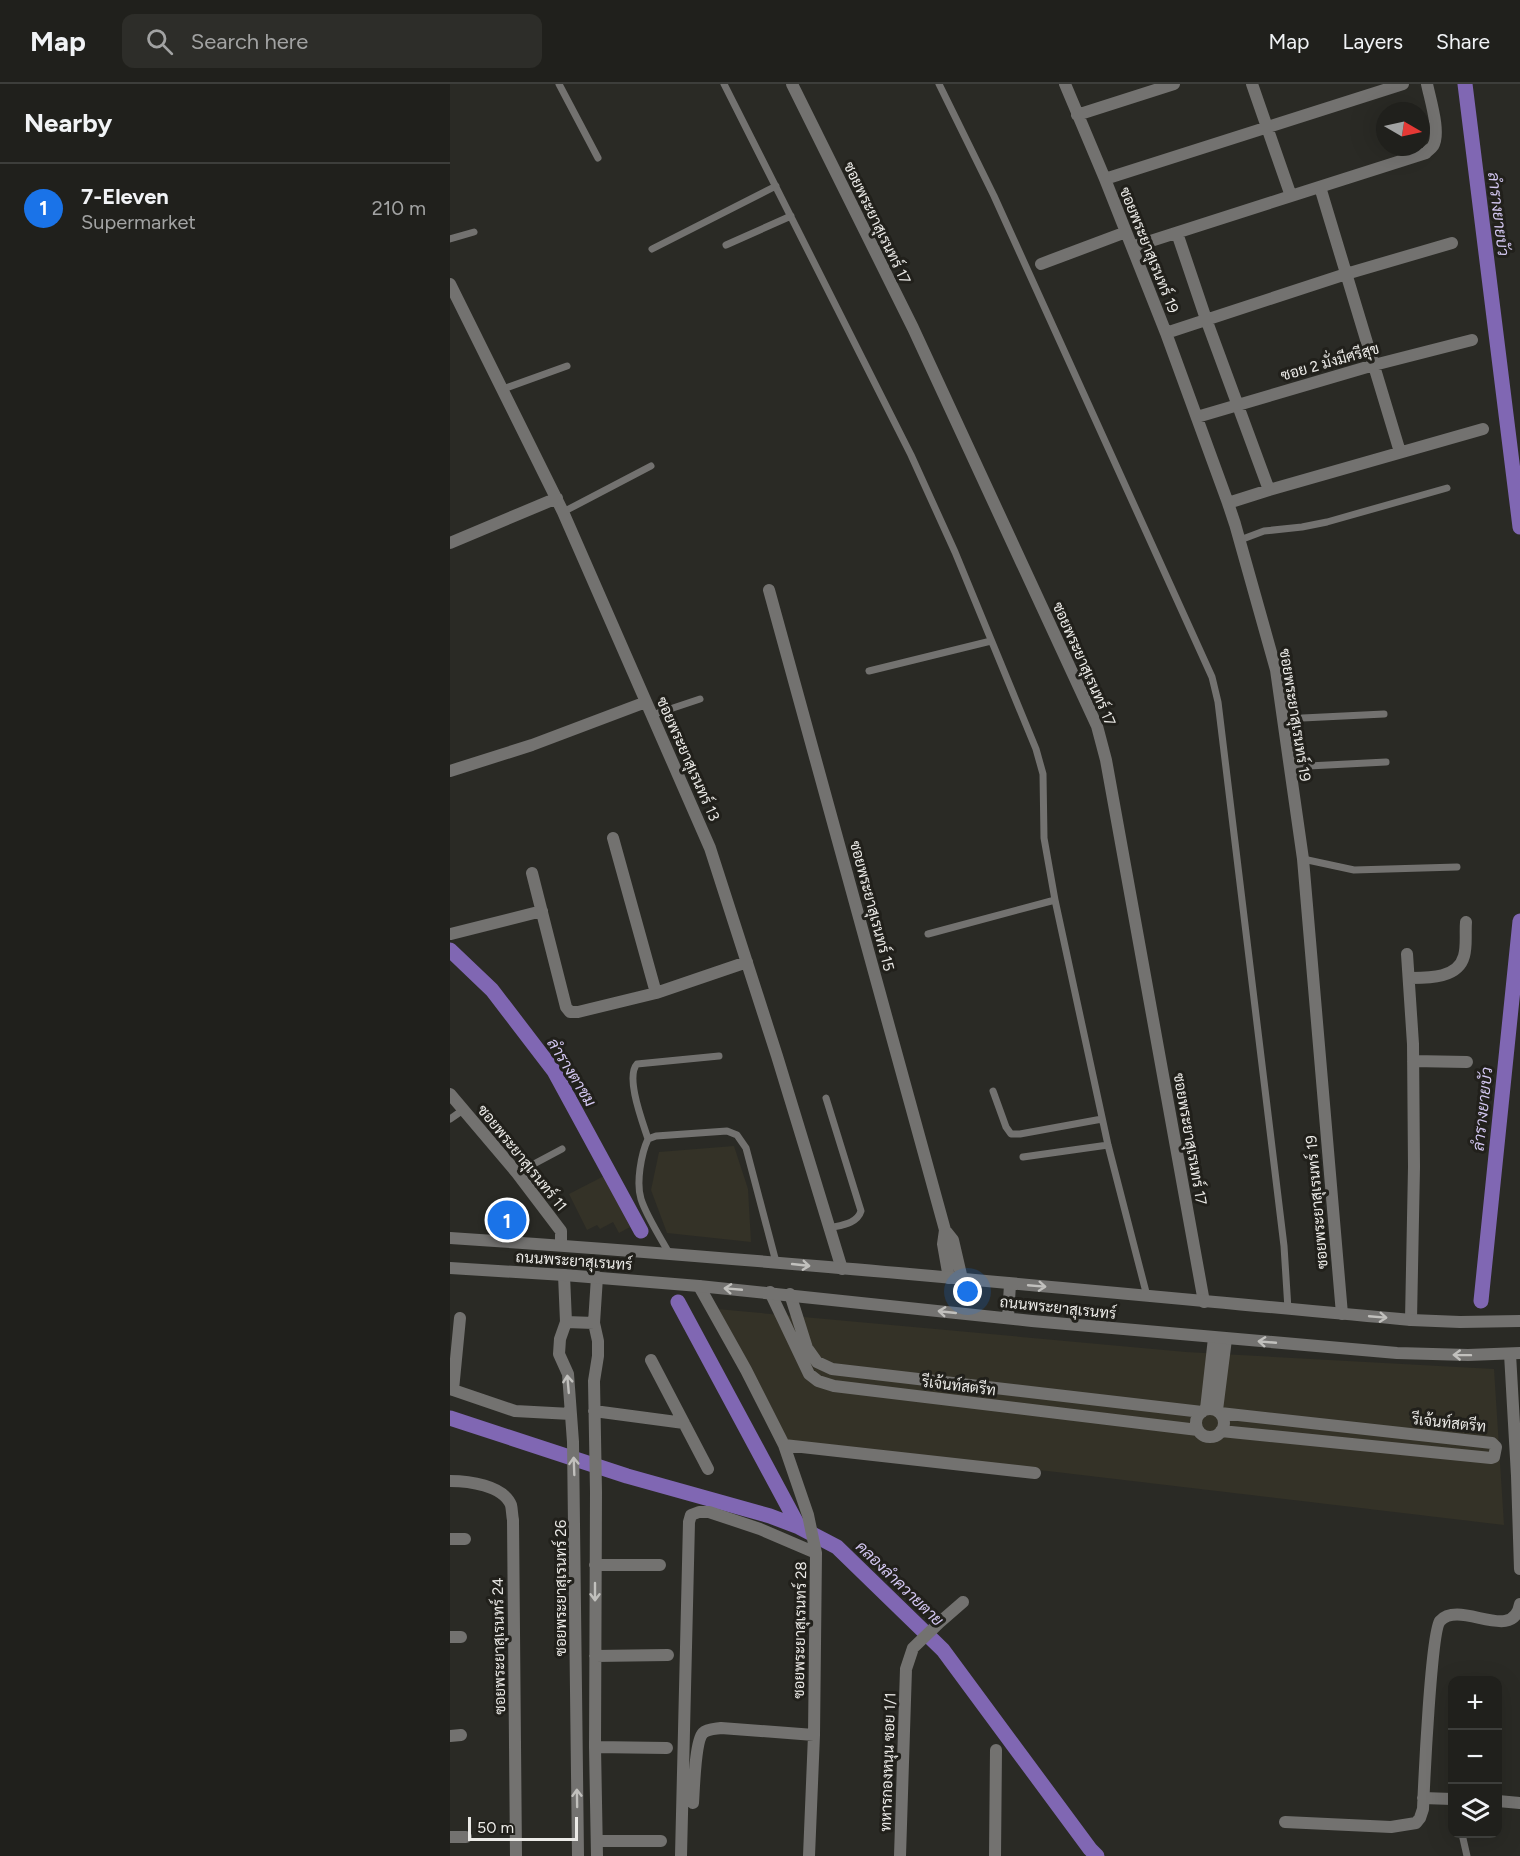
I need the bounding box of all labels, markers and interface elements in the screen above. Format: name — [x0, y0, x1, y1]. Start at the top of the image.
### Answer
search box — [122, 14, 542, 68]
text: Map — [30, 24, 86, 58]
icon: search — [143, 25, 176, 58]
text: Search here — [191, 28, 308, 55]
text: Map — [1269, 29, 1309, 54]
text: Layers — [1342, 29, 1403, 54]
text: Share — [1436, 29, 1490, 54]
north arrow — [1376, 102, 1430, 156]
text: Nearby — [24, 107, 112, 139]
street label: ซอยพระยาสุเรนทร์ 17 — [838, 158, 915, 288]
water label: ลำรางยายบัว — [1484, 171, 1514, 257]
text: 7-Eleven — [81, 183, 169, 210]
street label: ซอยพระยาสุเรนทร์ 19 — [1114, 184, 1183, 316]
text: 1 — [39, 196, 48, 220]
text: 210 m — [372, 196, 426, 220]
text: Supermarket — [81, 210, 196, 234]
street label: ซอย 2 มั่งมีศรีสุข — [1277, 334, 1382, 387]
street label: ซอยพระยาสุเรนทร์ 17 — [1047, 599, 1120, 730]
street label: ซอยพระยาสุเรนทร์ 19 — [1274, 647, 1315, 783]
street label: ซอยพระยาสุเรนทร์ 13 — [651, 694, 724, 825]
street label: ซอยพระยาสุเรนทร์ 15 — [844, 839, 899, 974]
water label: ลำรางตาชม — [543, 1035, 600, 1110]
water label: ลำรางยายบัว — [1468, 1066, 1496, 1152]
street label: ซอยพระยาสุเรนทร์ 17 — [1168, 1071, 1211, 1207]
street label: ซอยพระยาสุเรนทร์ 11 — [472, 1100, 571, 1216]
street label: ซอยพระยาสุเรนทร์ 19 — [1301, 1134, 1334, 1270]
pin: 1 — [488, 1198, 526, 1242]
street label: ถนนพระยาสุเรนทร์ — [515, 1247, 633, 1276]
one-way arrow — [791, 1260, 811, 1271]
your location — [953, 1277, 982, 1306]
one-way arrow — [1027, 1281, 1047, 1292]
one-way arrow — [723, 1283, 743, 1294]
street label: ถนนพระยาสุเรนทร์ — [999, 1292, 1117, 1325]
one-way arrow — [938, 1306, 958, 1317]
one-way arrow — [1368, 1312, 1388, 1323]
one-way arrow — [1258, 1336, 1277, 1347]
one-way arrow — [1452, 1349, 1472, 1361]
street label: รีเจ้นท์สตรีท — [920, 1371, 997, 1399]
one-way arrow — [563, 1374, 574, 1394]
street label: รีเจ้นท์สตรีท — [1410, 1409, 1487, 1436]
one-way arrow — [568, 1457, 580, 1477]
street label: ซอยพระยาสุเรนทร์ 26 — [551, 1519, 572, 1656]
water label: คลองลำควายตาย — [852, 1537, 947, 1630]
street label: ซอยพระยาสุเรนทร์ 28 — [789, 1561, 812, 1699]
street label: ซอยพระยาสุเรนทร์ 24 — [488, 1577, 511, 1715]
one-way arrow — [589, 1581, 601, 1601]
map controls — [1448, 1676, 1502, 1838]
button: + — [1448, 1676, 1502, 1730]
street label: ทหารกองหนุน ซอย 1/1 — [877, 1692, 901, 1832]
button: − — [1448, 1730, 1502, 1784]
button: layers — [1448, 1784, 1502, 1838]
one-way arrow — [571, 1788, 583, 1808]
scale bar — [468, 1814, 578, 1842]
text: 50 m — [477, 1818, 514, 1837]

